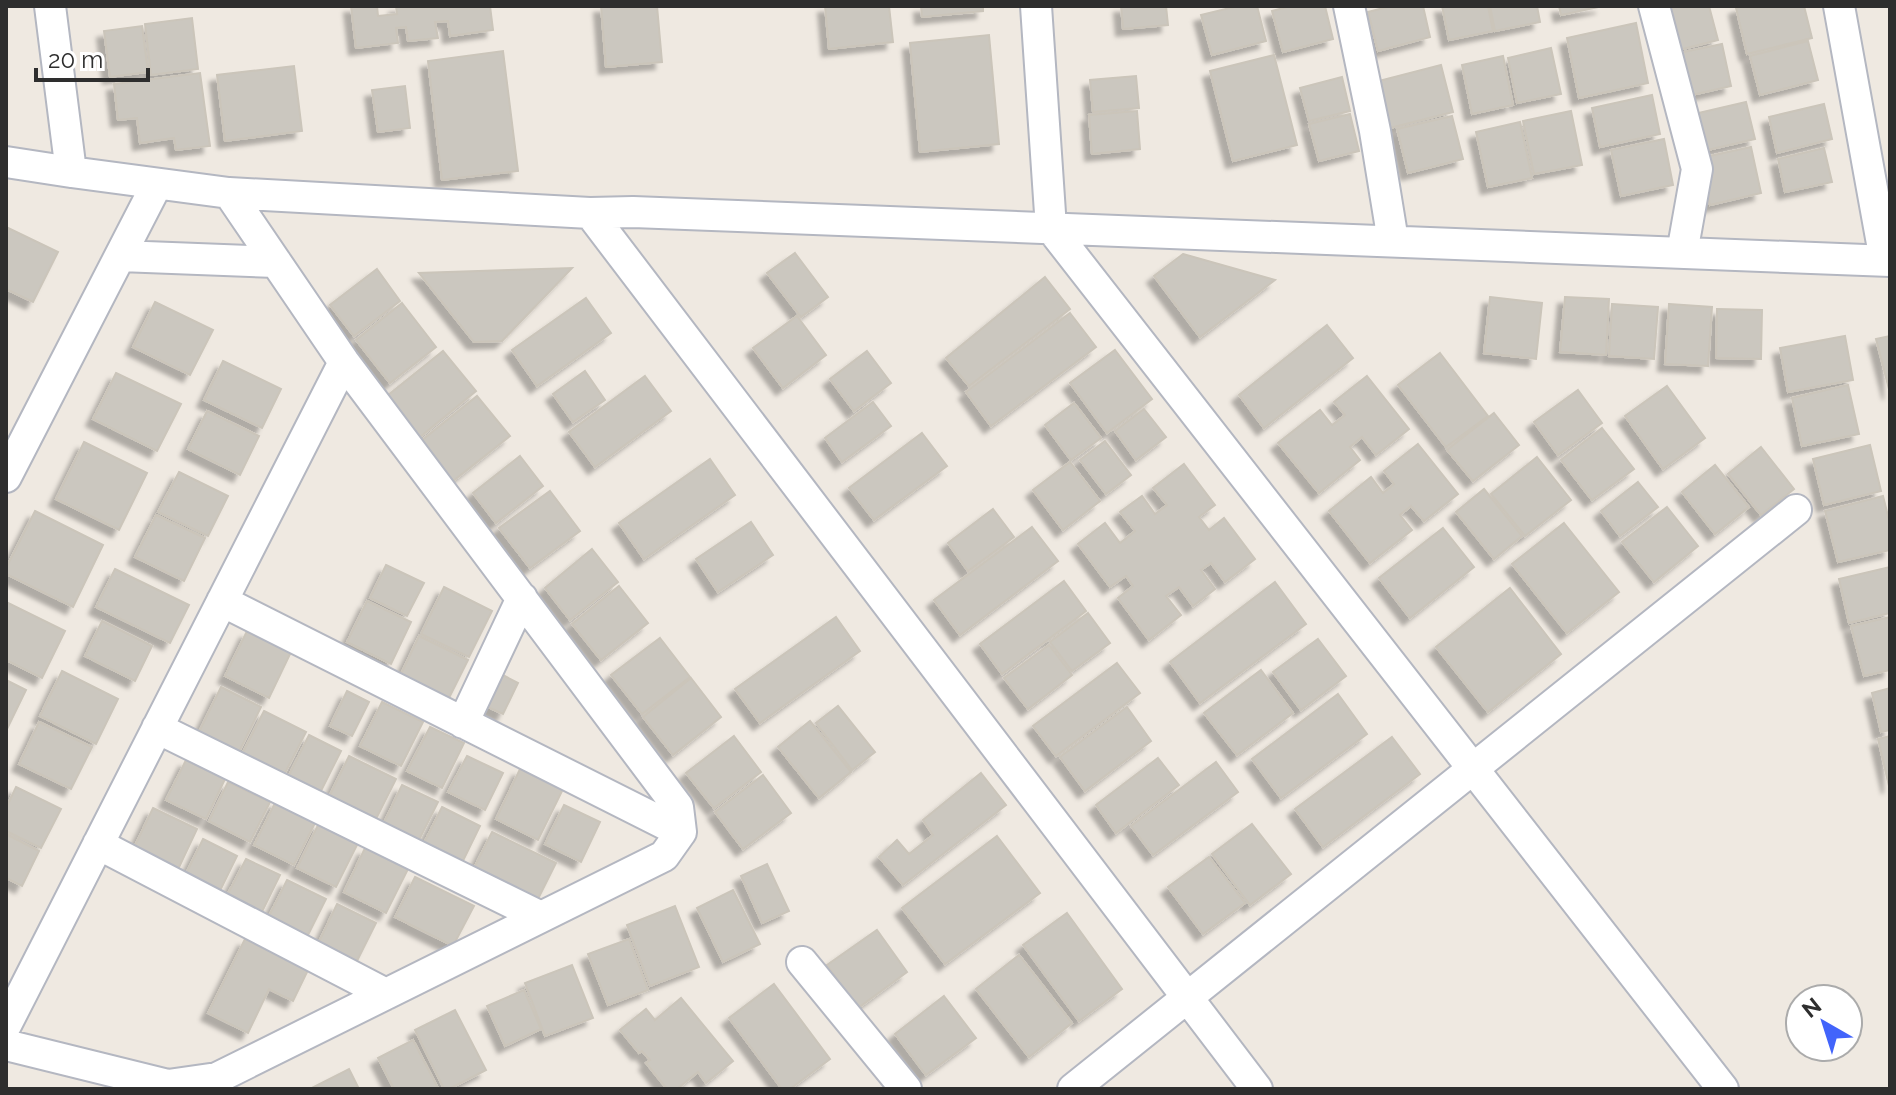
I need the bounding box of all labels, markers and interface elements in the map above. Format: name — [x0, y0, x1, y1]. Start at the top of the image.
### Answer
scale bar — [36, 32, 148, 82]
text: 20 m — [48, 45, 103, 74]
north arrow — [1784, 983, 1864, 1063]
text: N — [1797, 992, 1826, 1023]

